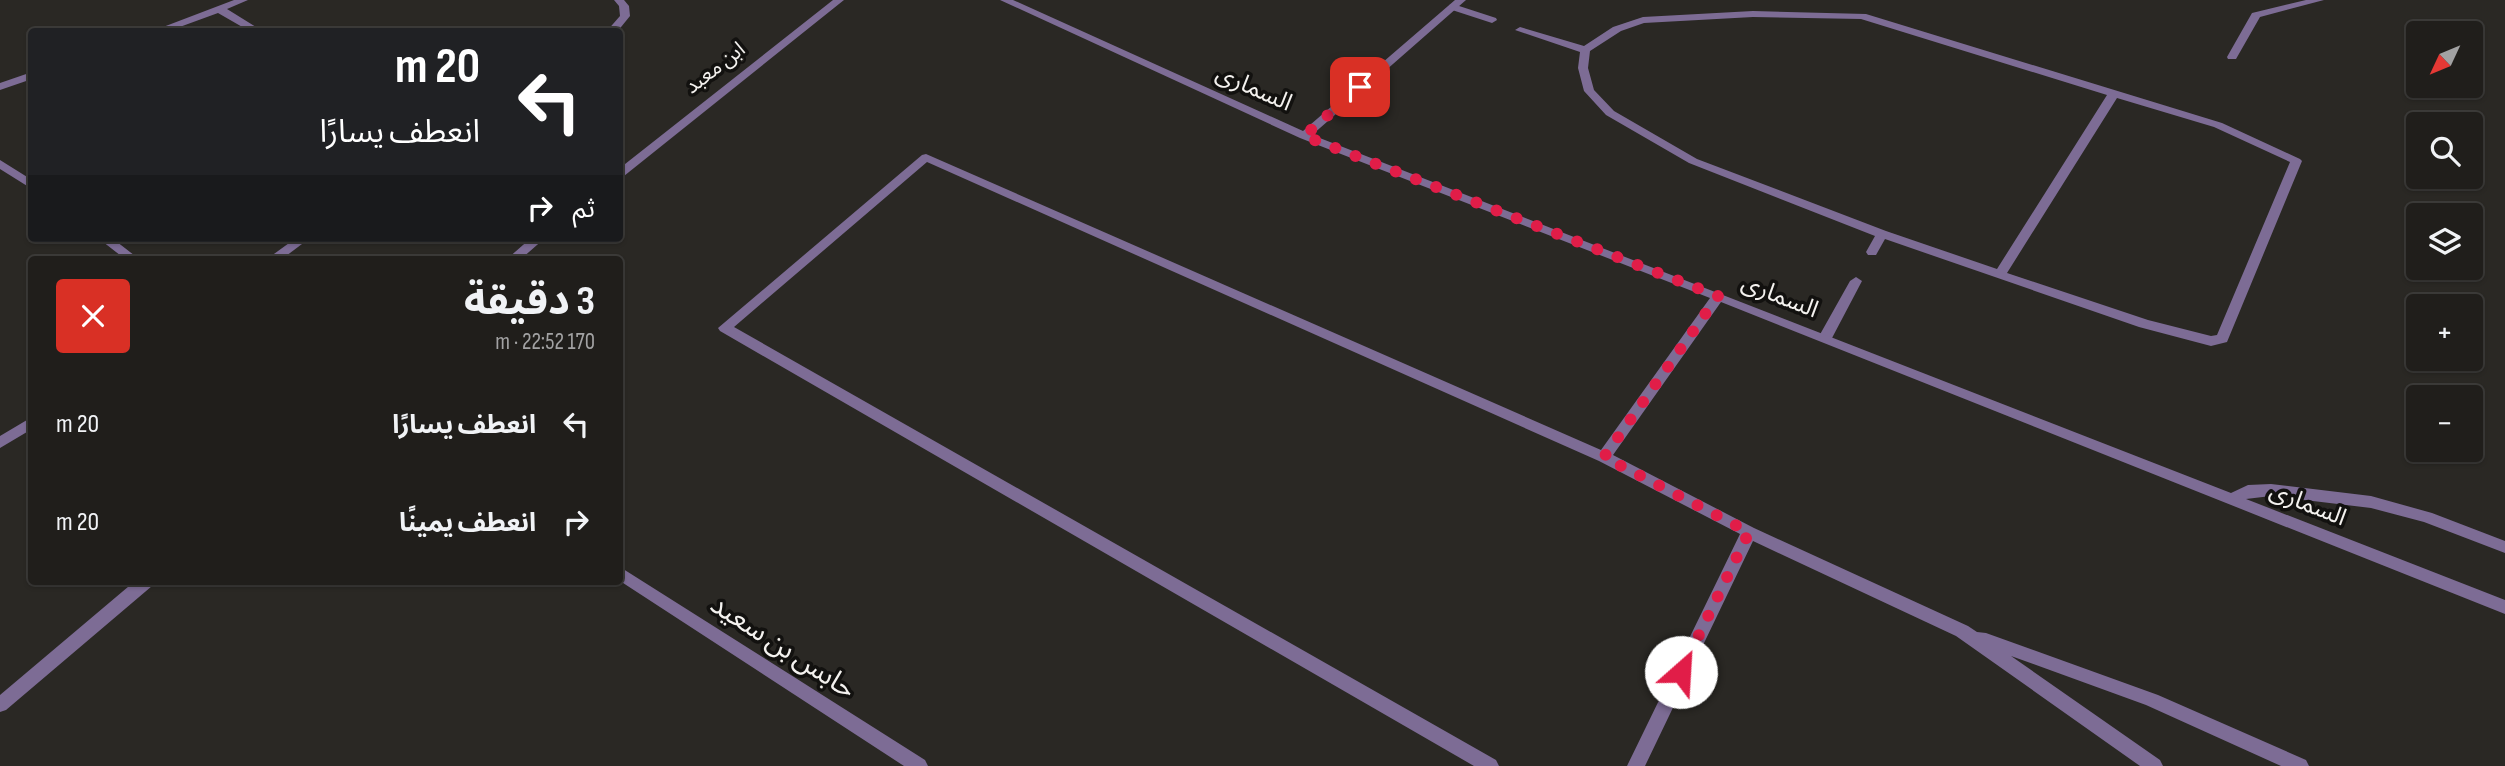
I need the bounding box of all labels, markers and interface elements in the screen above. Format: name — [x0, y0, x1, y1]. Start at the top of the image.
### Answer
north arrow — [2406, 21, 2483, 98]
map controls — [2406, 21, 2483, 462]
street label: ابن معبد — [680, 37, 750, 99]
text: 20 m — [395, 38, 480, 97]
icon: left — [504, 56, 595, 147]
pin — [1330, 57, 1390, 117]
street label: السمارى — [1211, 58, 1297, 118]
icon: arrive — [1341, 68, 1379, 106]
button: search — [2406, 112, 2483, 189]
text: انعطف يسارًا — [320, 113, 480, 152]
icon: right — [521, 189, 559, 227]
text: ثم — [573, 194, 595, 225]
button: layers — [2406, 203, 2483, 280]
street label: السمارى — [1737, 268, 1823, 324]
text: 3 دقيقة — [464, 276, 595, 327]
button: close — [56, 279, 130, 353]
button: + — [2406, 294, 2483, 371]
text: 170 m · 22:52 — [495, 328, 595, 356]
button: − — [2406, 385, 2483, 462]
icon: left — [557, 405, 595, 443]
text: 20 m — [56, 409, 99, 440]
text: انعطف يسارًا — [392, 410, 536, 441]
street label: السمارى — [2265, 476, 2351, 532]
icon: right — [557, 503, 595, 541]
text: 20 m — [56, 507, 99, 538]
text: انعطف يمينًا — [399, 508, 536, 539]
street label: حابس بن سعيد — [704, 588, 862, 706]
position arrow — [1644, 635, 1718, 709]

